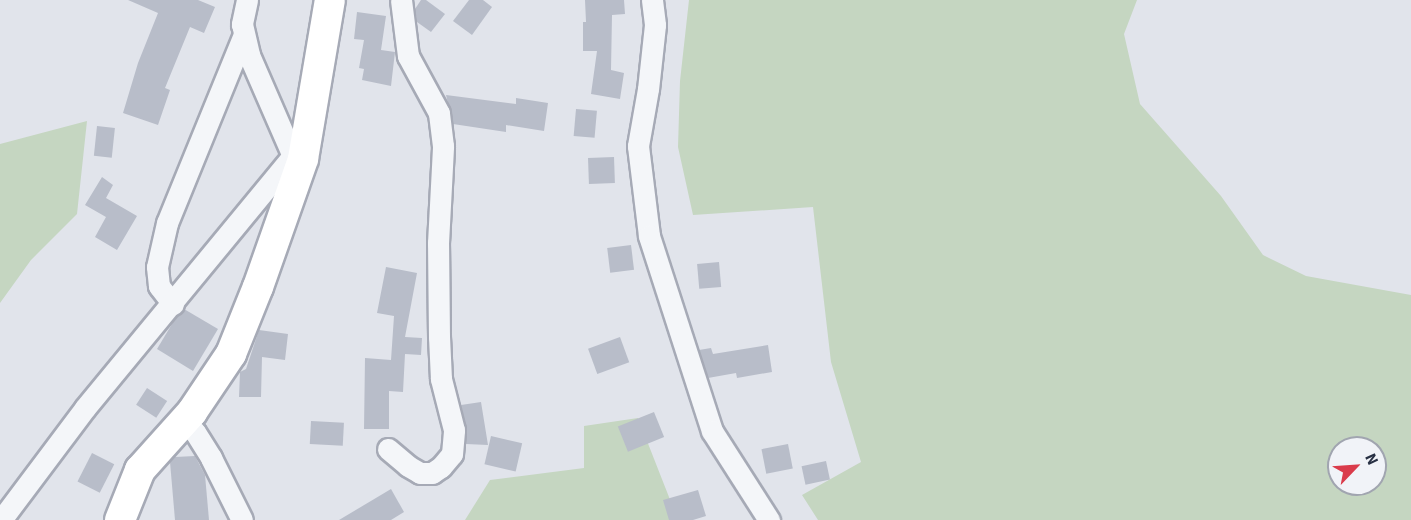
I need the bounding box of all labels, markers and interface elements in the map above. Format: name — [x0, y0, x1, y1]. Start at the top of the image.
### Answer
north arrow — [1327, 436, 1387, 496]
text: N — [1359, 450, 1384, 469]

